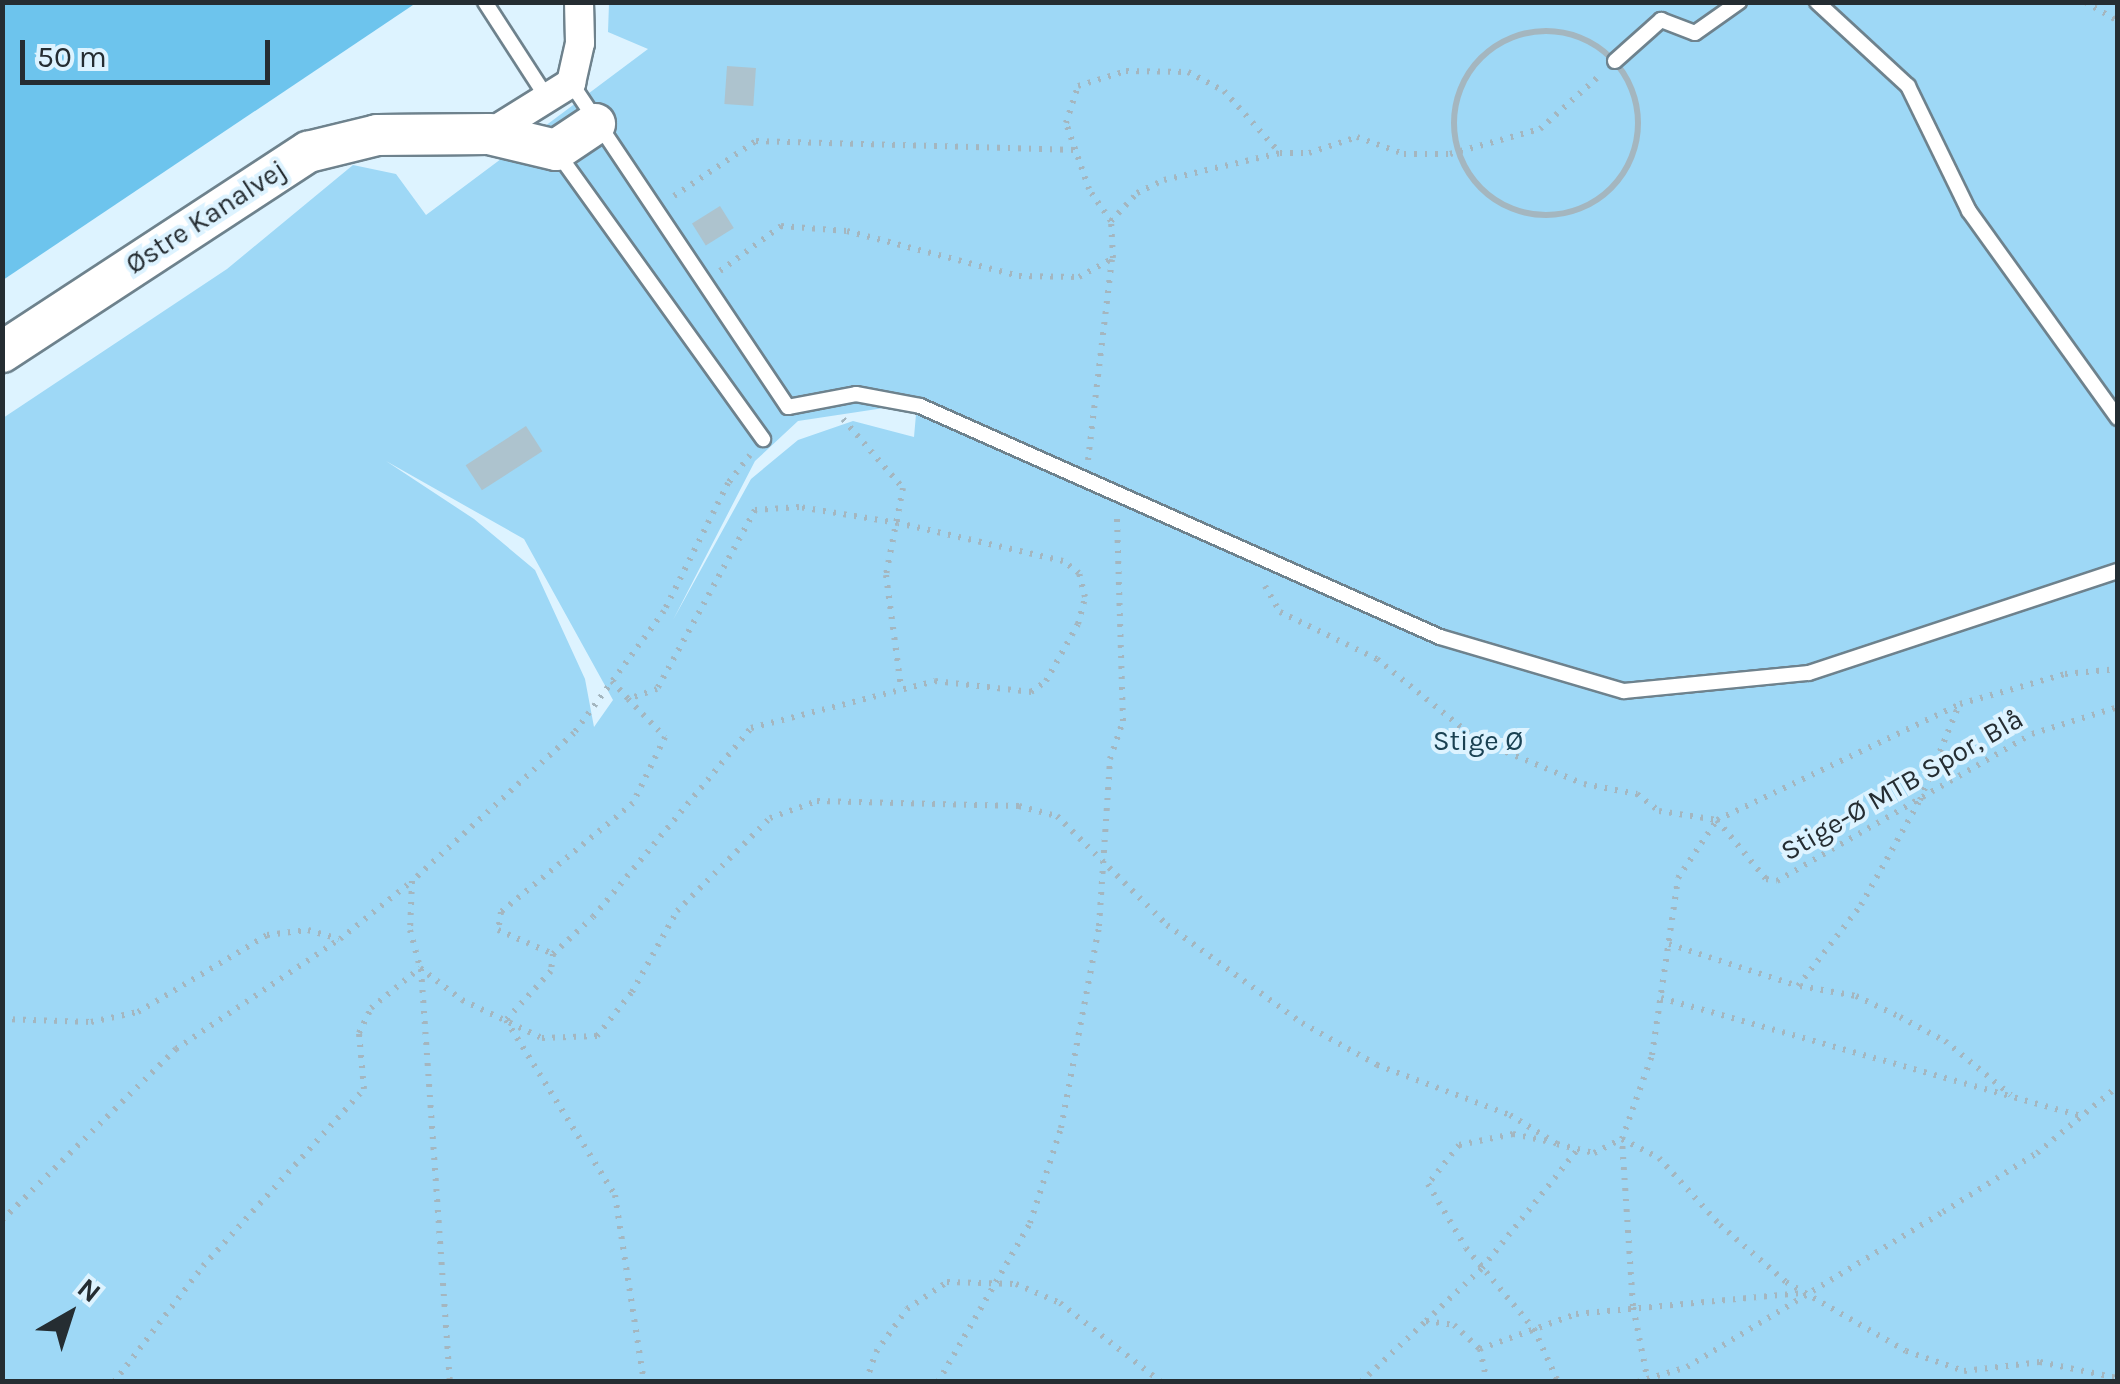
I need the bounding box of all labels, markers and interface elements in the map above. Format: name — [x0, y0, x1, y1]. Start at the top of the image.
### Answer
scale bar — [25, 20, 275, 82]
text: 50 m — [37, 39, 107, 75]
street label: Østre Kanalvej — [120, 153, 292, 281]
street label: Stige-Ø MTB Spor, Blå — [1775, 702, 2029, 868]
park label: Stige Ø — [1433, 724, 1523, 758]
north arrow — [20, 1264, 120, 1364]
text: N — [71, 1271, 107, 1309]

